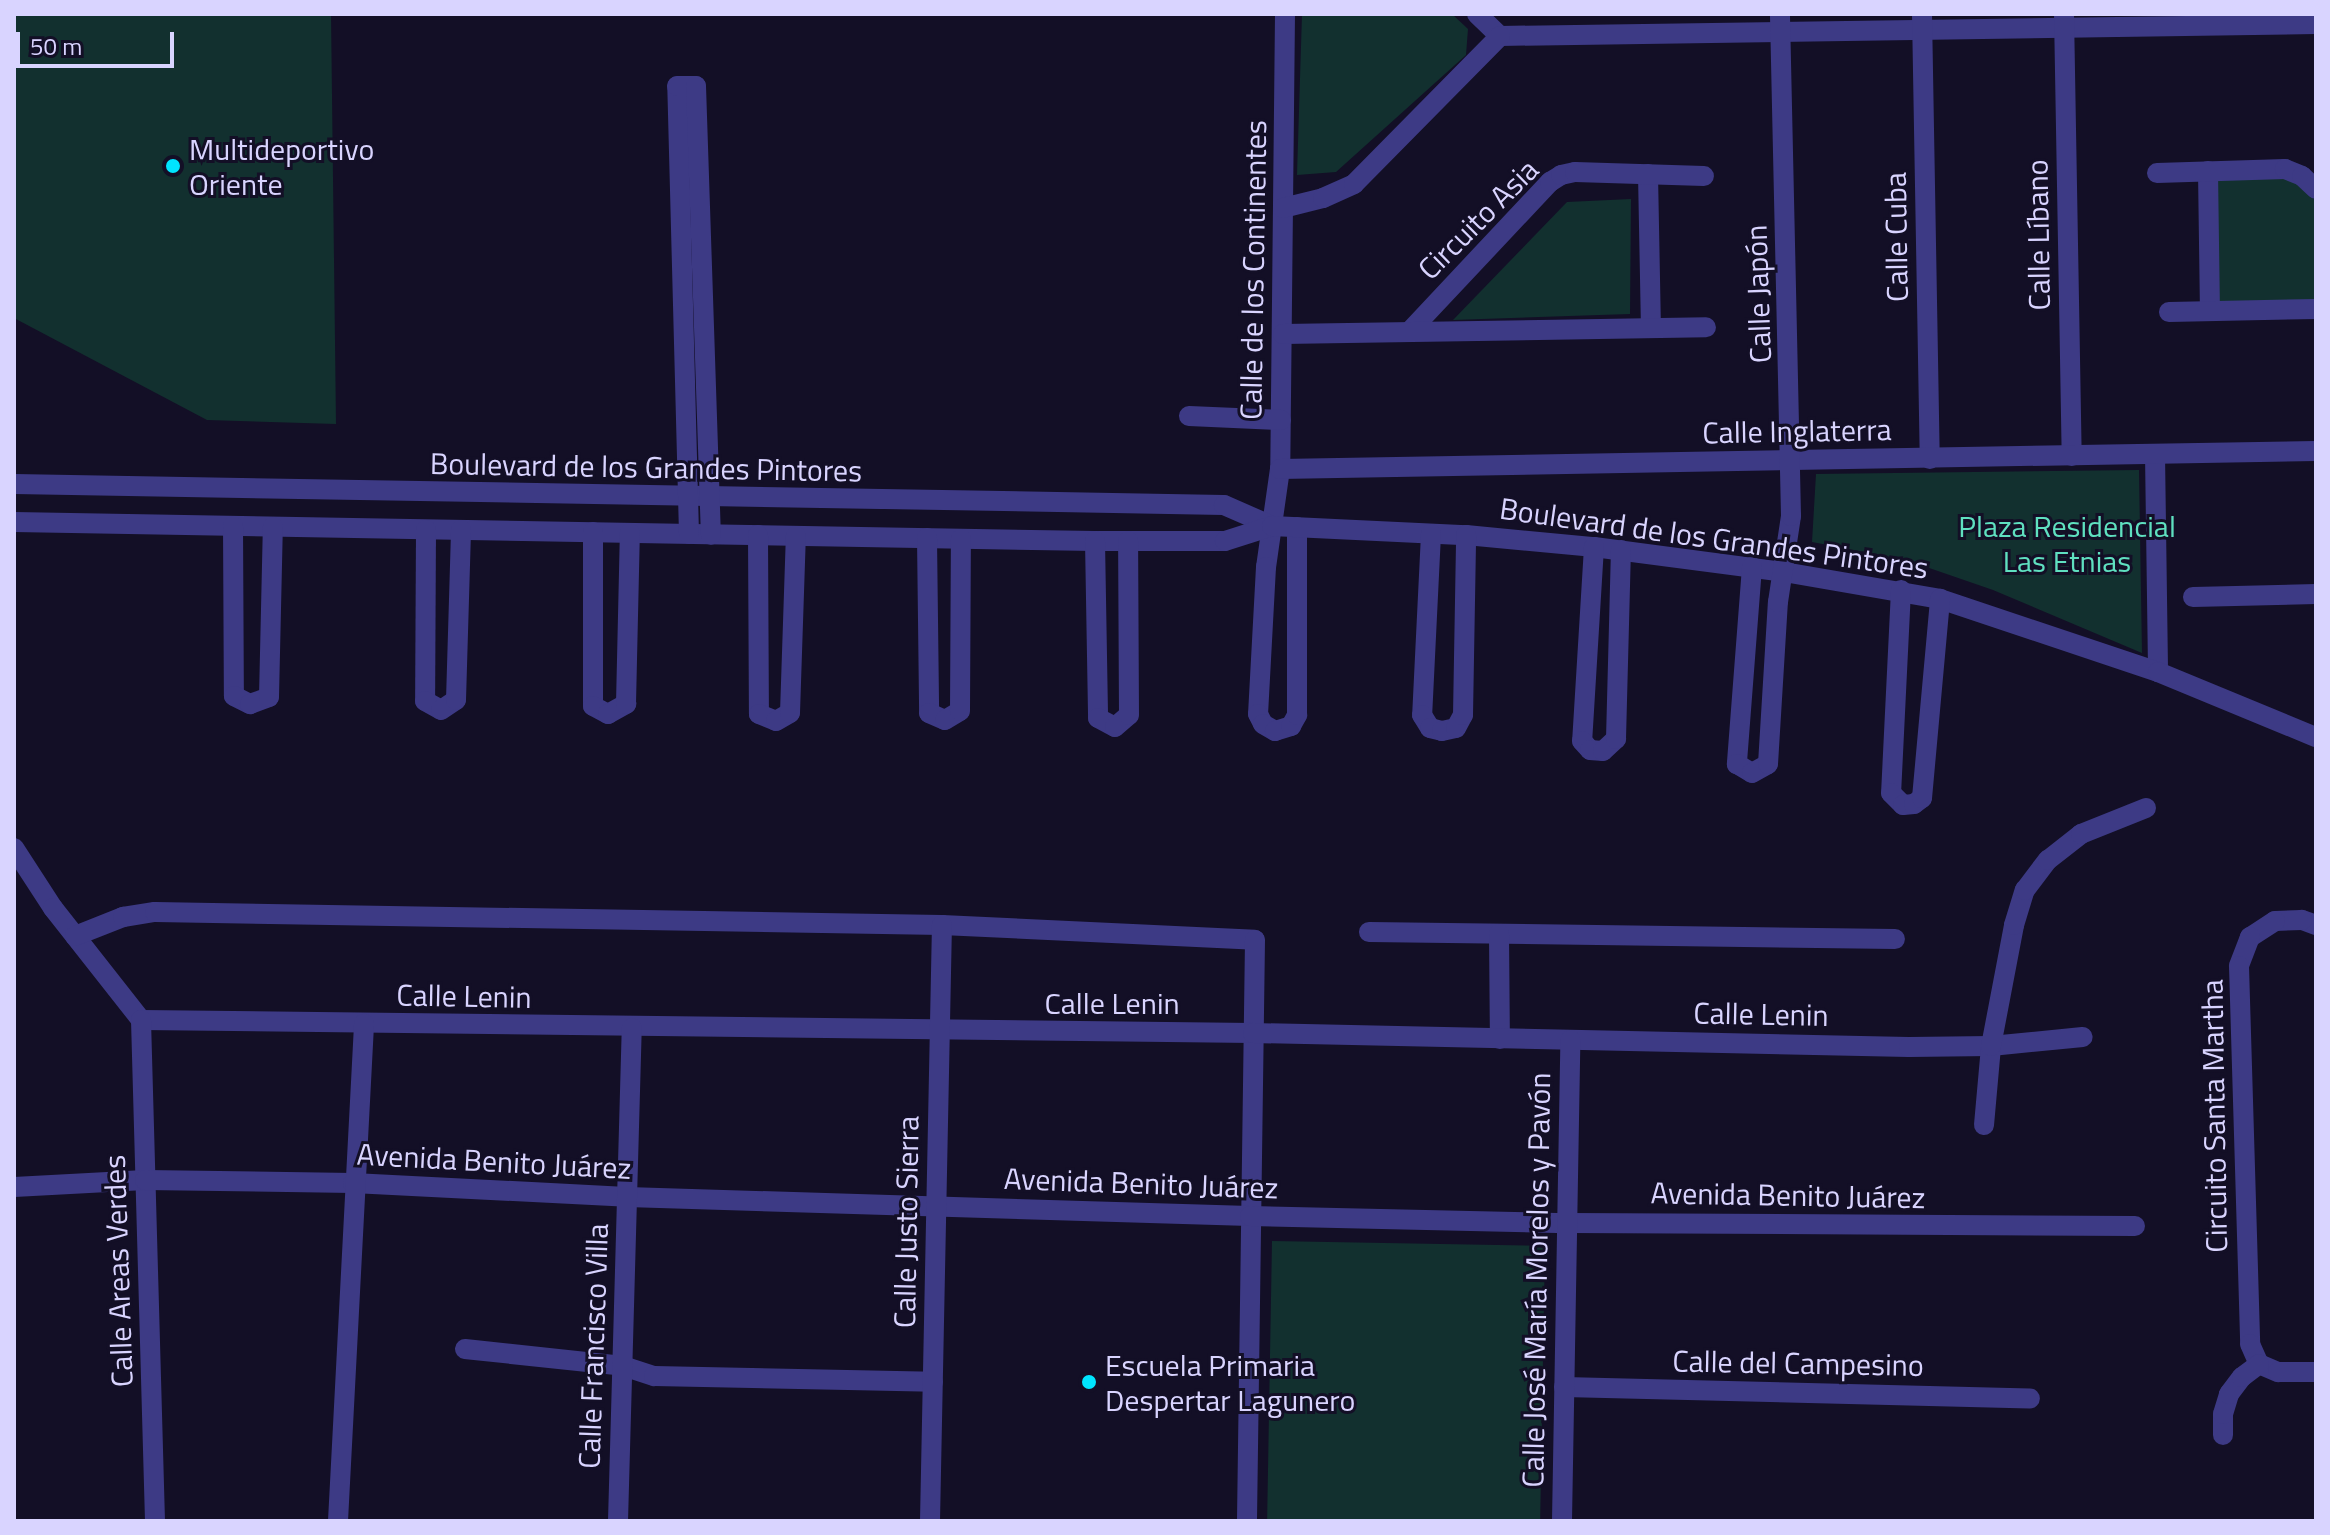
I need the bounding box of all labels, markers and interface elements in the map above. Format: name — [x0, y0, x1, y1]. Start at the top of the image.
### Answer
scale bar — [20, 16, 178, 66]
text: 50 m — [30, 28, 82, 64]
street label: Calle de los Continentes — [1232, 120, 1274, 420]
place label: Multideportivo Oriente — [189, 131, 374, 202]
street label: Circuito Asia — [1410, 151, 1546, 287]
marker: Multideportivo Oriente — [164, 157, 182, 175]
street label: Calle Líbano — [2019, 159, 2057, 311]
street label: Calle Cuba — [1877, 172, 1915, 302]
street label: Calle Japón — [1738, 224, 1778, 364]
street label: Calle Inglaterra — [1702, 411, 1892, 451]
street label: Boulevard de los Grandes Pintores — [430, 445, 862, 489]
street label: Boulevard de los Grandes Pintores — [1497, 490, 1931, 586]
park label: Plaza Residencial Las Etnias — [1958, 508, 2176, 578]
street label: Calle Lenin — [396, 977, 532, 1015]
street label: Circuito Santa Martha — [2194, 979, 2234, 1253]
street label: Calle Lenin — [1044, 985, 1180, 1021]
street label: Calle Lenin — [1693, 995, 1829, 1033]
street label: Calle José María Morelos y Pavón — [1514, 1072, 1558, 1488]
street label: Calle Justo Sierra — [886, 1116, 926, 1328]
street label: Avenida Benito Juárez — [356, 1136, 632, 1186]
street label: Calle Areas Verdes — [96, 1154, 140, 1388]
street label: Avenida Benito Juárez — [1003, 1160, 1279, 1206]
street label: Avenida Benito Juárez — [1650, 1175, 1926, 1215]
street label: Calle Francisco Villa — [571, 1223, 615, 1469]
street label: Calle del Campesino — [1672, 1343, 1924, 1383]
place label: Escuela Primaria Despertar Lagunero — [1105, 1347, 1355, 1418]
marker: Escuela Primaria Despertar Lagunero — [1080, 1373, 1098, 1391]

